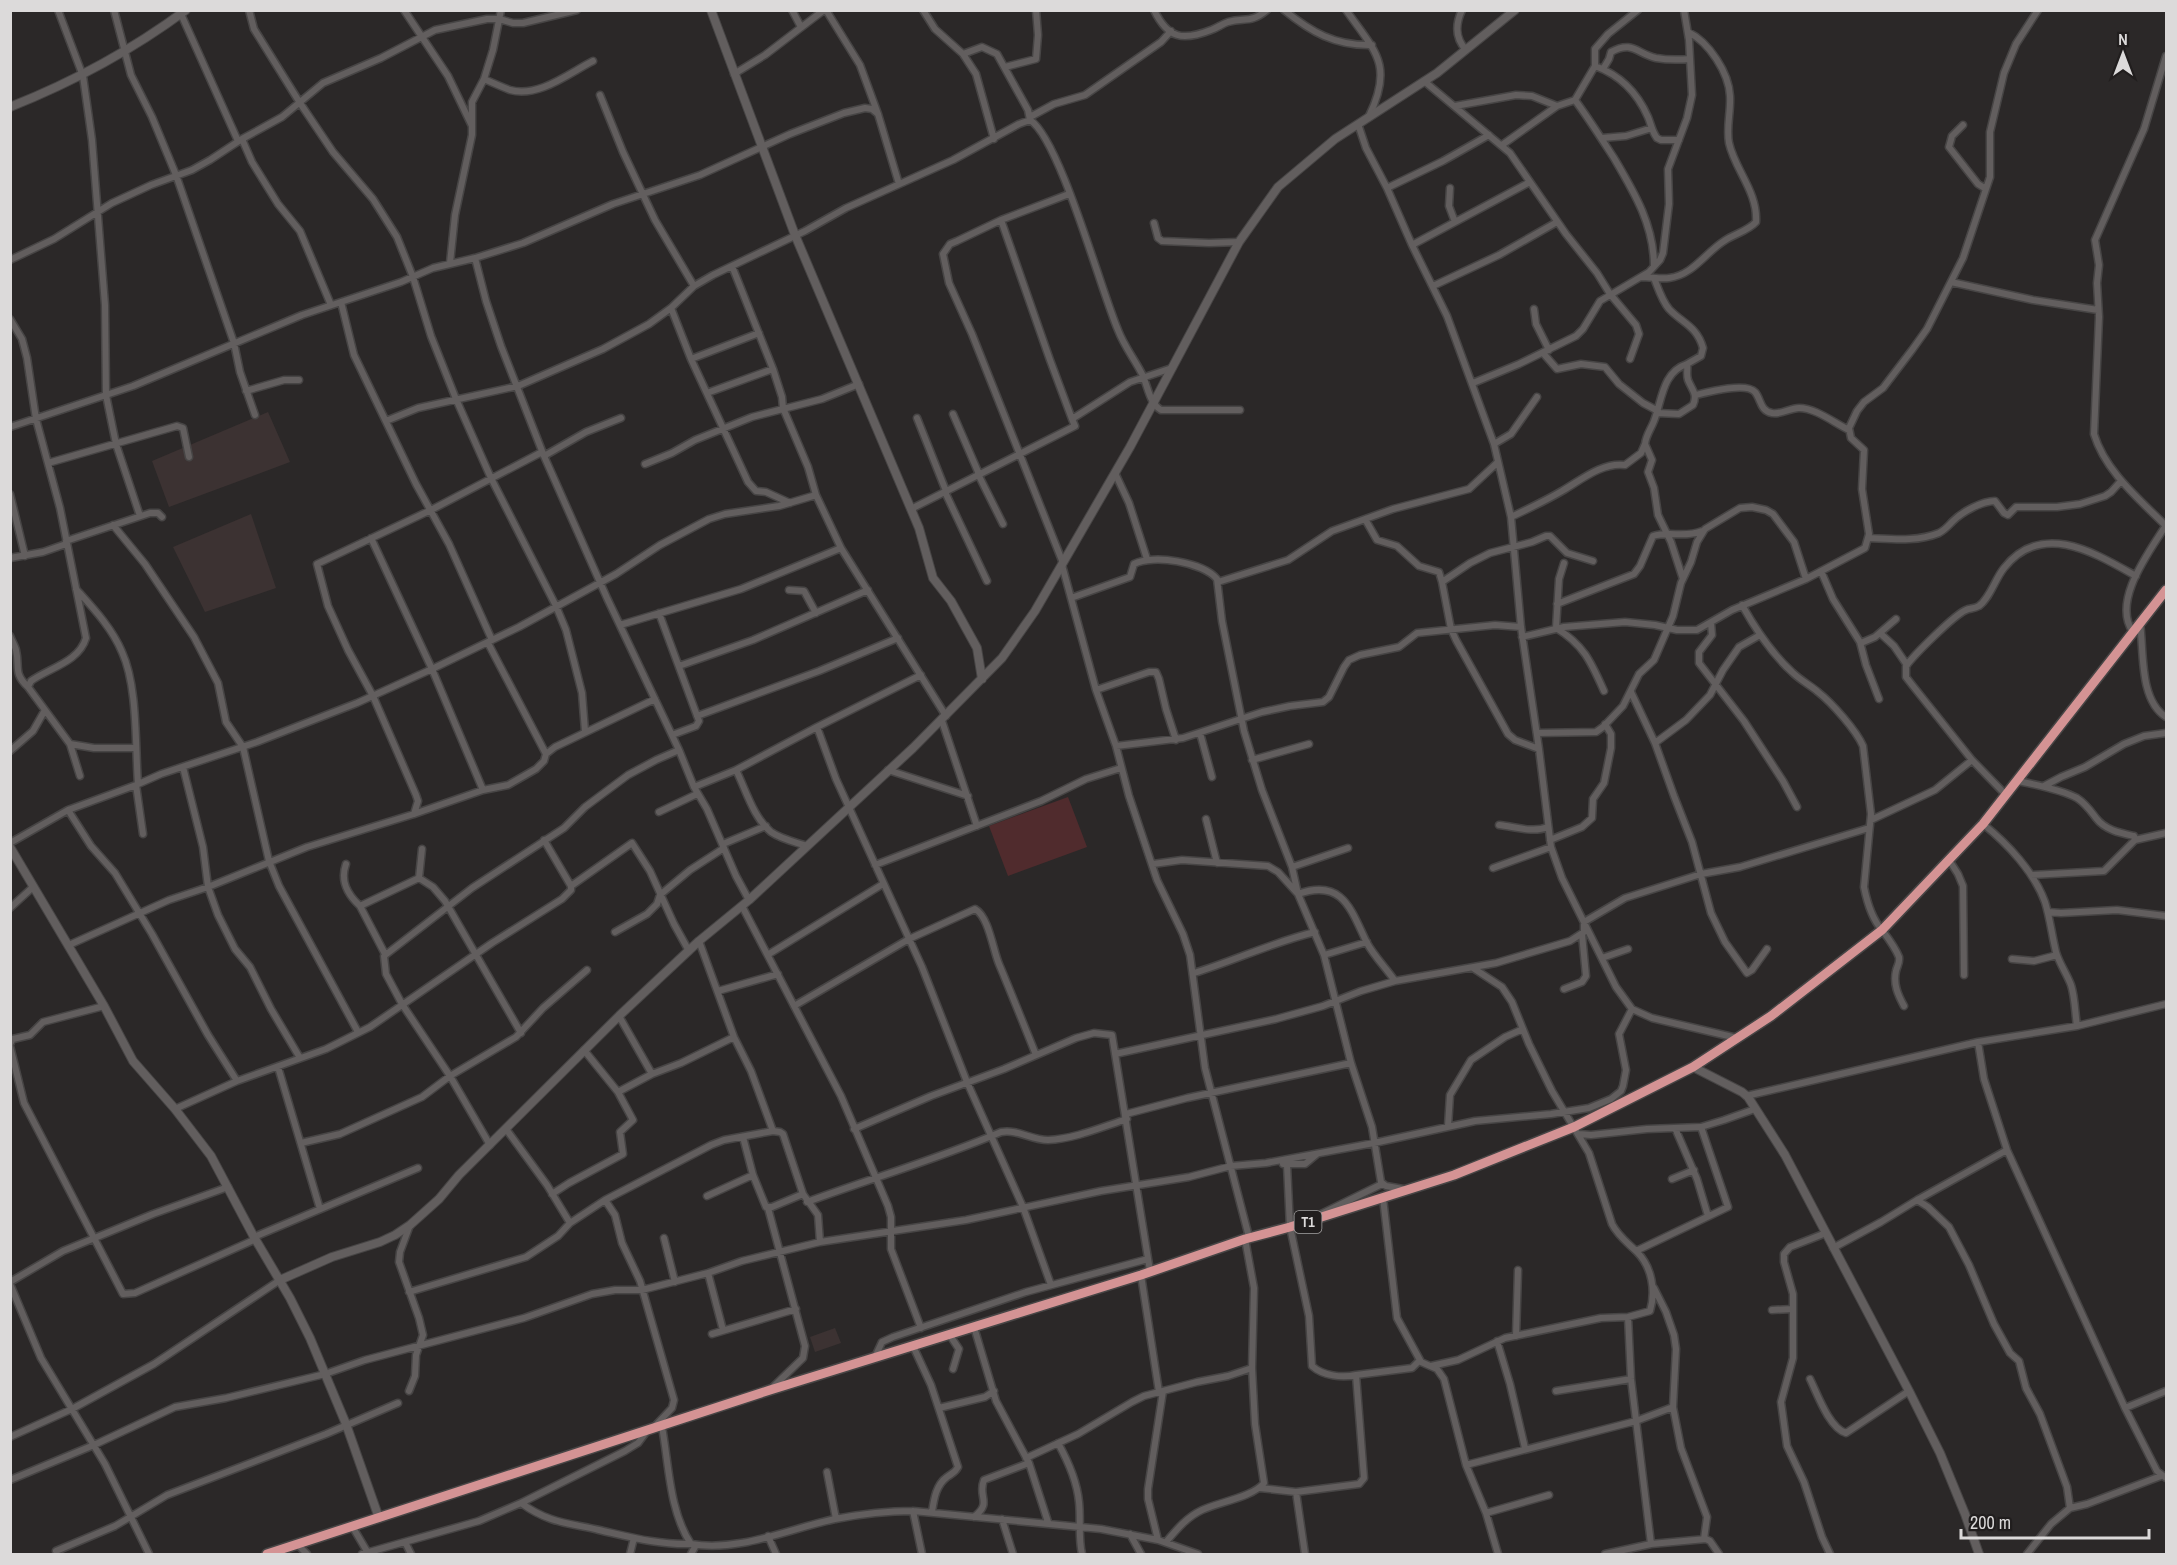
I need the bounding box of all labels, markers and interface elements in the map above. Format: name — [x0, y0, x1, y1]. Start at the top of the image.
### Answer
north arrow — [2093, 24, 2153, 84]
text: N — [2118, 28, 2128, 50]
road number: T1 — [1294, 1211, 1322, 1233]
scale bar — [1961, 1502, 2148, 1540]
text: 200 m — [1970, 1510, 2011, 1535]

